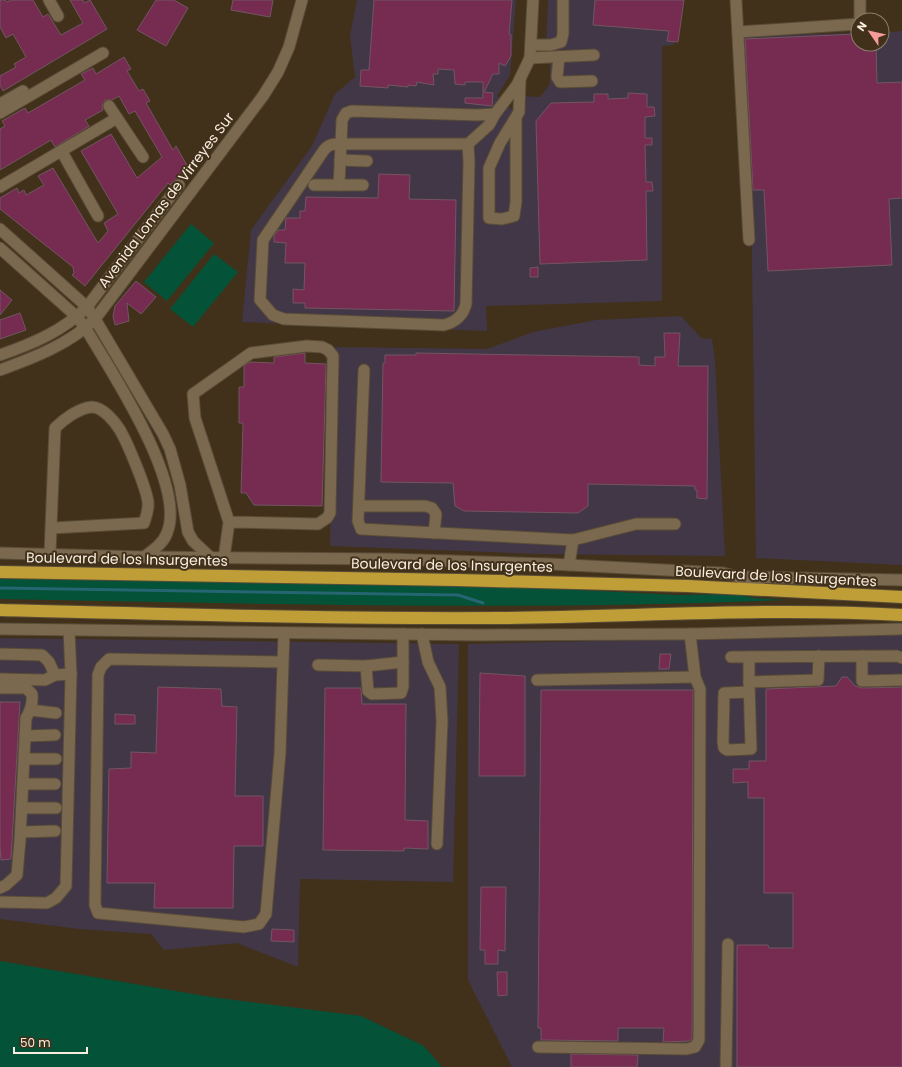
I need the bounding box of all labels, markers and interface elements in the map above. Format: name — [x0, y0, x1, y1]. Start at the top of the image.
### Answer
north arrow — [850, 12, 890, 52]
text: N — [853, 19, 871, 34]
street label: Avenida Lomas de Virreyes Sur — [93, 108, 239, 292]
street label: Boulevard de los Insurgentes — [26, 547, 228, 571]
street label: Boulevard de los Insurgentes — [351, 553, 553, 577]
street label: Boulevard de los Insurgentes — [675, 561, 877, 591]
scale bar — [14, 1029, 87, 1055]
text: 50 m — [20, 1034, 51, 1051]

